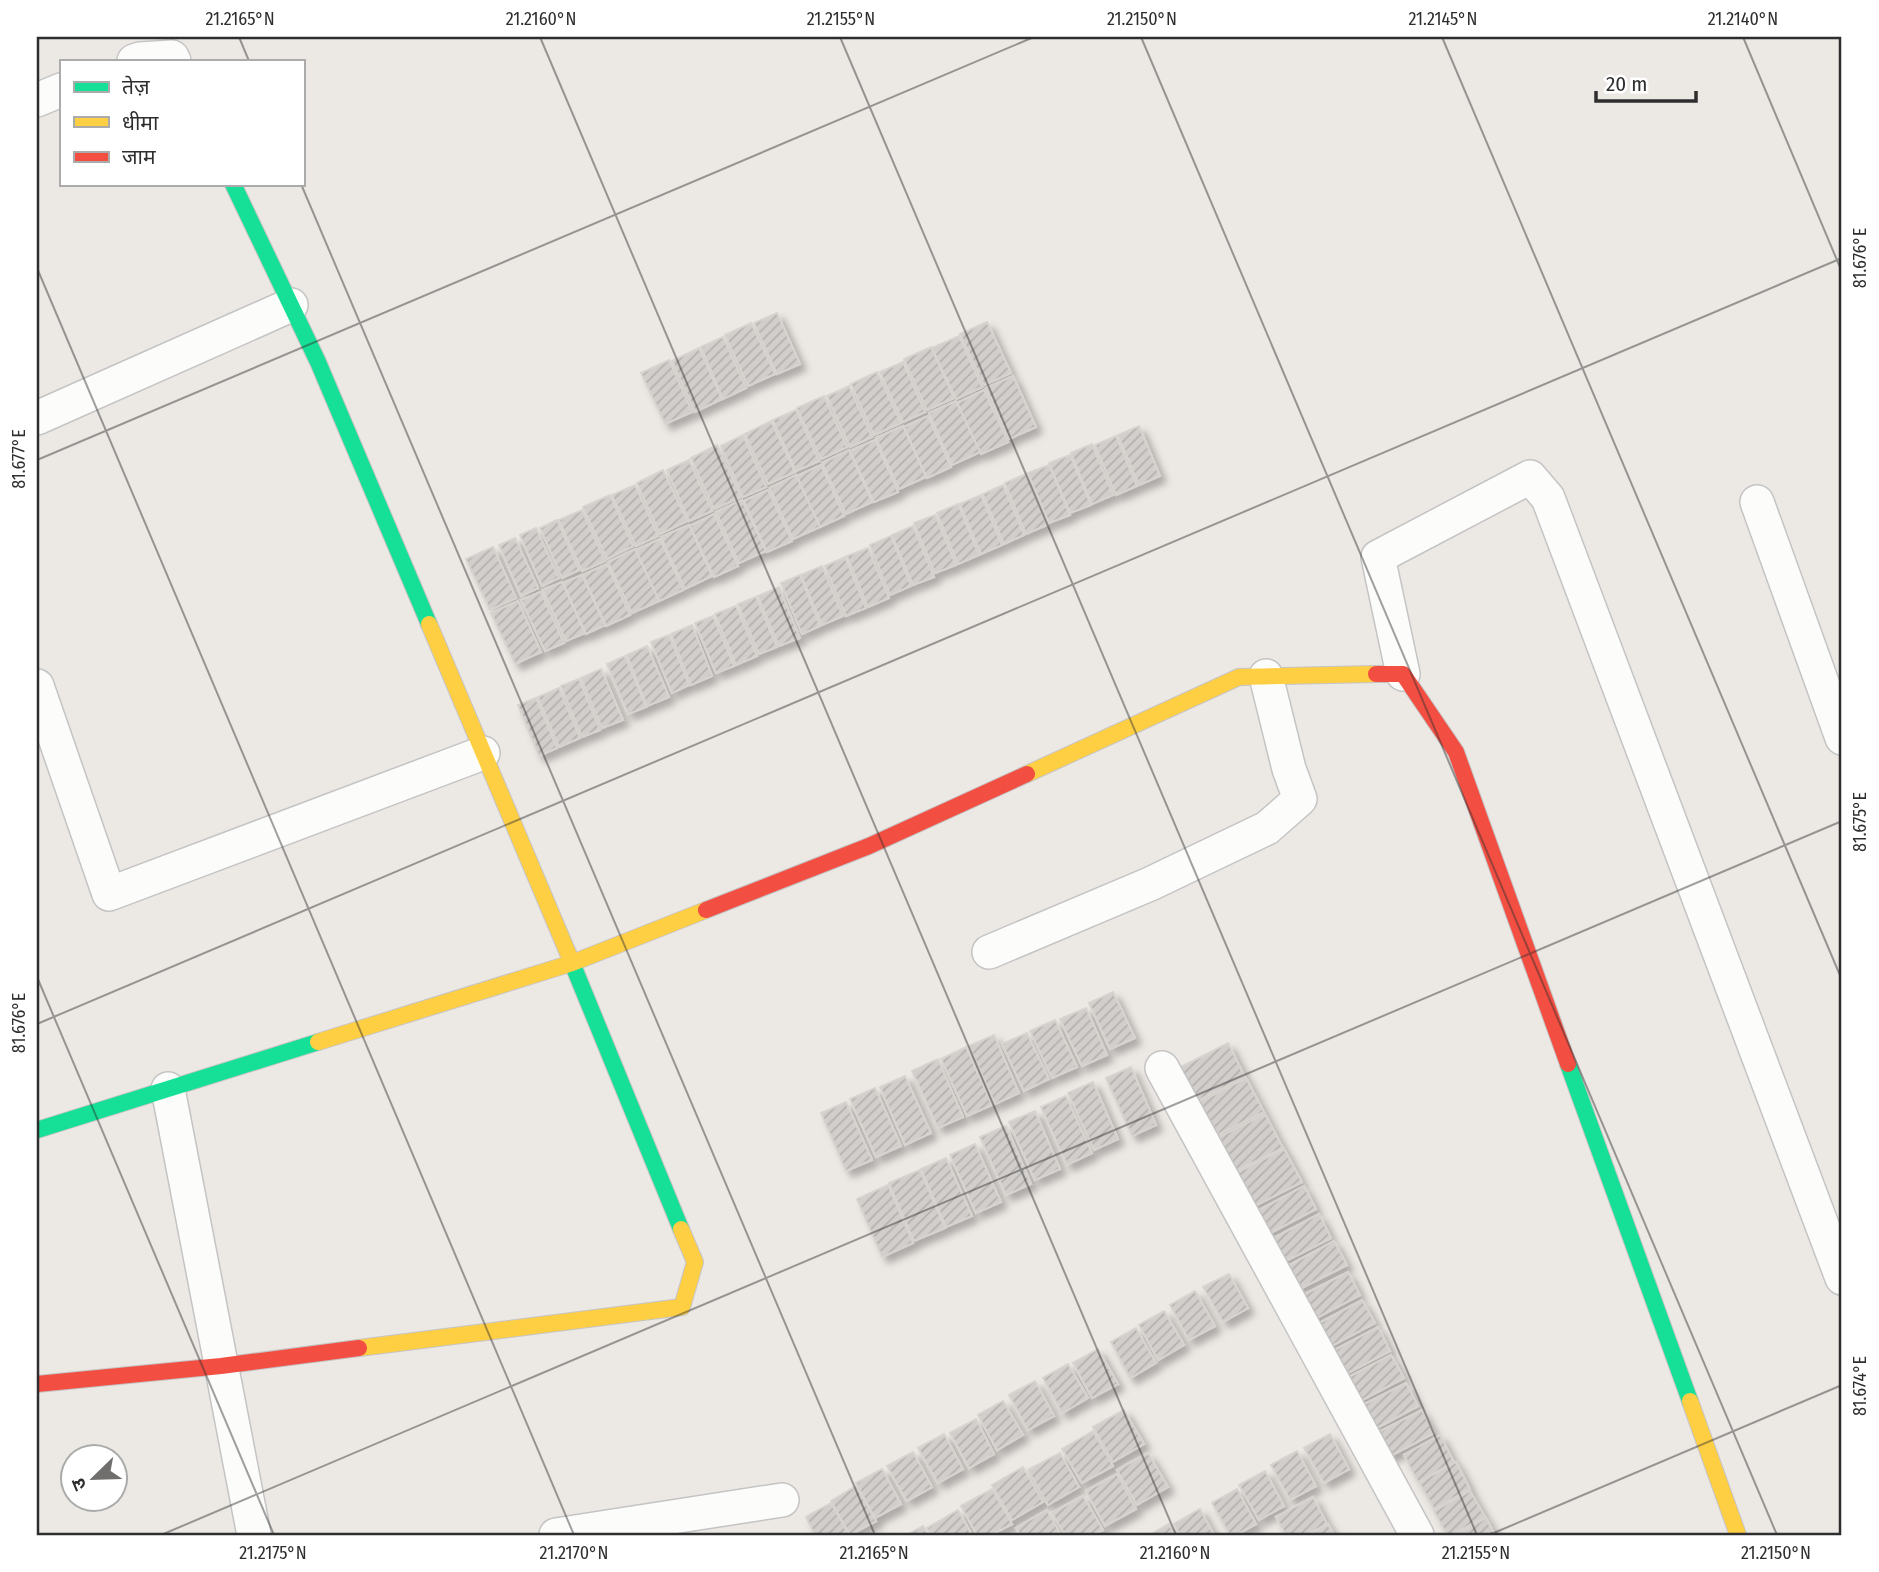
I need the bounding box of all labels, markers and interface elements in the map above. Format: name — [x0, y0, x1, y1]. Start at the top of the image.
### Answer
text: 21.2165°N — [205, 8, 275, 30]
text: 21.2160°N — [506, 8, 576, 30]
text: 21.2155°N — [807, 8, 875, 30]
text: 21.2150°N — [1107, 8, 1177, 30]
text: 21.2145°N — [1409, 8, 1477, 30]
text: 21.2140°N — [1708, 8, 1778, 30]
legend — [60, 60, 304, 186]
scale bar — [1596, 60, 1695, 104]
text: 20 m — [1606, 71, 1647, 97]
text: तेज़ — [122, 74, 150, 100]
text: धीमा — [122, 110, 159, 136]
text: जाम — [122, 144, 156, 170]
text: 81.676°E — [1849, 228, 1871, 288]
text: 81.677°E — [8, 429, 30, 489]
text: 81.675°E — [1849, 792, 1871, 852]
text: 81.676°E — [8, 993, 30, 1053]
text: 81.674°E — [1849, 1356, 1871, 1416]
north arrow — [60, 1442, 130, 1512]
text: उ — [66, 1474, 92, 1494]
text: 21.2175°N — [239, 1542, 307, 1564]
text: 21.2170°N — [540, 1542, 608, 1564]
text: 21.2165°N — [839, 1542, 909, 1564]
text: 21.2160°N — [1140, 1542, 1210, 1564]
text: 21.2155°N — [1442, 1542, 1510, 1564]
text: 21.2150°N — [1741, 1542, 1811, 1564]

